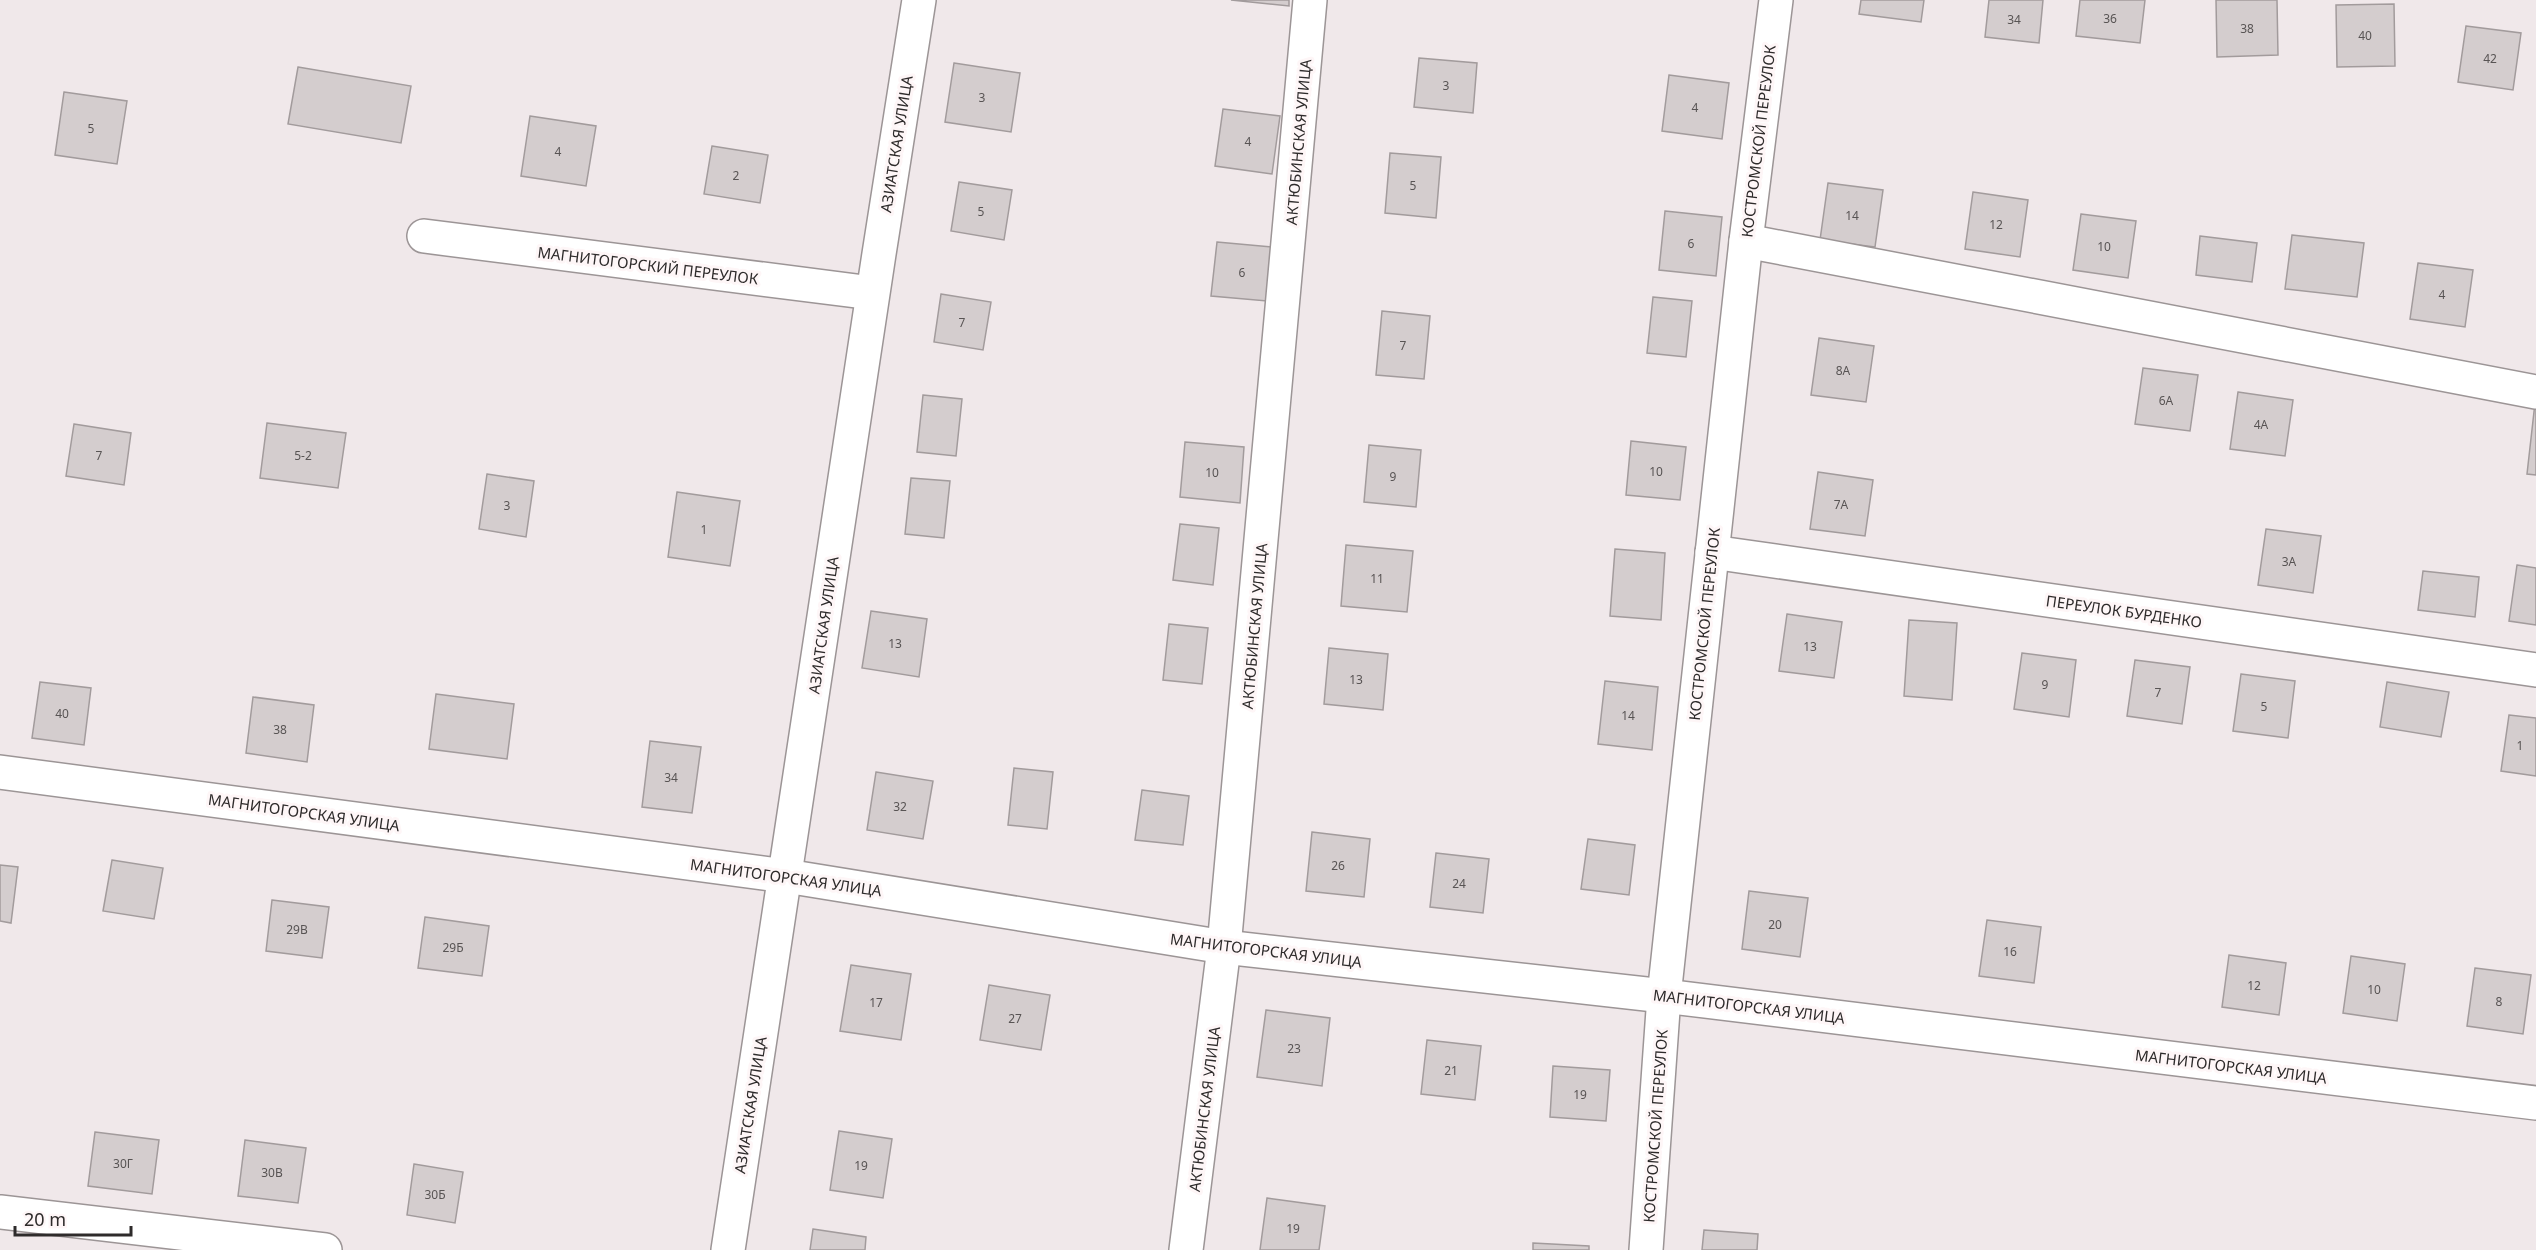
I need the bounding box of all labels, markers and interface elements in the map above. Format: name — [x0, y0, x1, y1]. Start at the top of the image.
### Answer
house number: 36 — [2103, 10, 2117, 27]
house number: 34 — [2007, 11, 2021, 28]
house number: 38 — [2240, 20, 2254, 37]
house number: 40 — [2358, 27, 2372, 44]
street label: КОСТРОМСКОЙ ПЕРЕУЛОК — [1736, 43, 1780, 238]
house number: 42 — [2483, 50, 2497, 67]
street label: АКТЮБИНСКАЯ УЛИЦА — [1281, 58, 1315, 226]
street label: АЗИАТСКАЯ УЛИЦА — [875, 74, 917, 214]
house number: 3 — [1443, 77, 1450, 94]
house number: 3 — [979, 89, 986, 106]
house number: 4 — [1692, 99, 1699, 116]
house number: 5 — [88, 120, 95, 137]
house number: 4 — [1245, 133, 1252, 150]
house number: 4 — [555, 143, 562, 160]
house number: 2 — [733, 167, 740, 184]
house number: 5 — [1410, 177, 1417, 194]
house number: 5 — [978, 203, 985, 220]
house number: 14 — [1845, 207, 1859, 224]
house number: 12 — [1989, 216, 2003, 233]
house number: 6 — [1688, 235, 1695, 252]
house number: 10 — [2097, 238, 2111, 255]
street label: МАГНИТОГОРСКИЙ ПЕРЕУЛОК — [537, 242, 760, 289]
house number: 6 — [1239, 264, 1246, 281]
house number: 4 — [2439, 286, 2446, 303]
house number: 7 — [959, 314, 966, 331]
house number: 7 — [1400, 337, 1407, 354]
house number: 8А — [1836, 362, 1851, 379]
house number: 6А — [2159, 392, 2174, 409]
house number: 4А — [2254, 416, 2269, 433]
house number: 7 — [96, 447, 103, 464]
house number: 5-2 — [294, 447, 312, 464]
house number: 10 — [1649, 463, 1663, 480]
house number: 10 — [1205, 464, 1219, 481]
house number: 9 — [1390, 468, 1397, 485]
house number: 7А — [1834, 496, 1849, 513]
house number: 3 — [504, 497, 511, 514]
house number: 1 — [701, 521, 707, 538]
street label: КОСТРОМСКОЙ ПЕРЕУЛОК — [1684, 526, 1724, 721]
street label: АКТЮБИНСКАЯ УЛИЦА — [1237, 542, 1271, 710]
house number: 3А — [2282, 553, 2297, 570]
street label: АЗИАТСКАЯ УЛИЦА — [803, 555, 843, 695]
house number: 11 — [1370, 570, 1384, 587]
street label: ПЕРЕУЛОК БУРДЕНКО — [2045, 590, 2203, 632]
house number: 13 — [888, 635, 902, 652]
house number: 13 — [1803, 638, 1817, 655]
house number: 13 — [1349, 671, 1363, 688]
house number: 9 — [2042, 676, 2049, 693]
house number: 7 — [2155, 684, 2162, 701]
house number: 5 — [2261, 698, 2268, 715]
house number: 40 — [55, 705, 69, 722]
house number: 14 — [1621, 707, 1635, 724]
house number: 38 — [273, 721, 287, 738]
house number: 1 — [2517, 737, 2523, 754]
house number: 34 — [664, 769, 678, 786]
street label: МАГНИТОГОРСКАЯ УЛИЦА — [207, 789, 401, 835]
house number: 32 — [893, 798, 907, 815]
street label: МАГНИТОГОРСКАЯ УЛИЦА — [689, 854, 883, 900]
house number: 26 — [1331, 857, 1345, 874]
house number: 24 — [1452, 875, 1466, 892]
house number: 20 — [1768, 916, 1782, 933]
house number: 29В — [286, 921, 308, 938]
street label: МАГНИТОГОРСКАЯ УЛИЦА — [1169, 928, 1363, 972]
house number: 29Б — [442, 939, 464, 956]
house number: 16 — [2003, 943, 2017, 960]
house number: 12 — [2247, 977, 2261, 994]
house number: 10 — [2367, 981, 2381, 998]
street label: МАГНИТОГОРСКАЯ УЛИЦА — [1652, 984, 1846, 1028]
house number: 8 — [2496, 993, 2503, 1010]
house number: 17 — [869, 994, 883, 1011]
house number: 27 — [1008, 1010, 1022, 1027]
street label: АКТЮБИНСКАЯ УЛИЦА — [1184, 1025, 1224, 1193]
street label: КОСТРОМСКОЙ ПЕРЕУЛОК — [1638, 1028, 1672, 1223]
street label: АЗИАТСКАЯ УЛИЦА — [729, 1035, 771, 1175]
house number: 23 — [1287, 1040, 1301, 1057]
street label: МАГНИТОГОРСКАЯ УЛИЦА — [2134, 1044, 2328, 1088]
house number: 21 — [1444, 1062, 1458, 1079]
house number: 19 — [1573, 1086, 1587, 1103]
house number: 30Г — [113, 1155, 133, 1172]
house number: 19 — [854, 1157, 868, 1174]
house number: 30В — [261, 1164, 283, 1181]
house number: 30Б — [424, 1186, 446, 1203]
scale bar — [15, 1199, 130, 1237]
text: 20 m — [24, 1207, 66, 1231]
house number: 19 — [1286, 1220, 1300, 1237]

